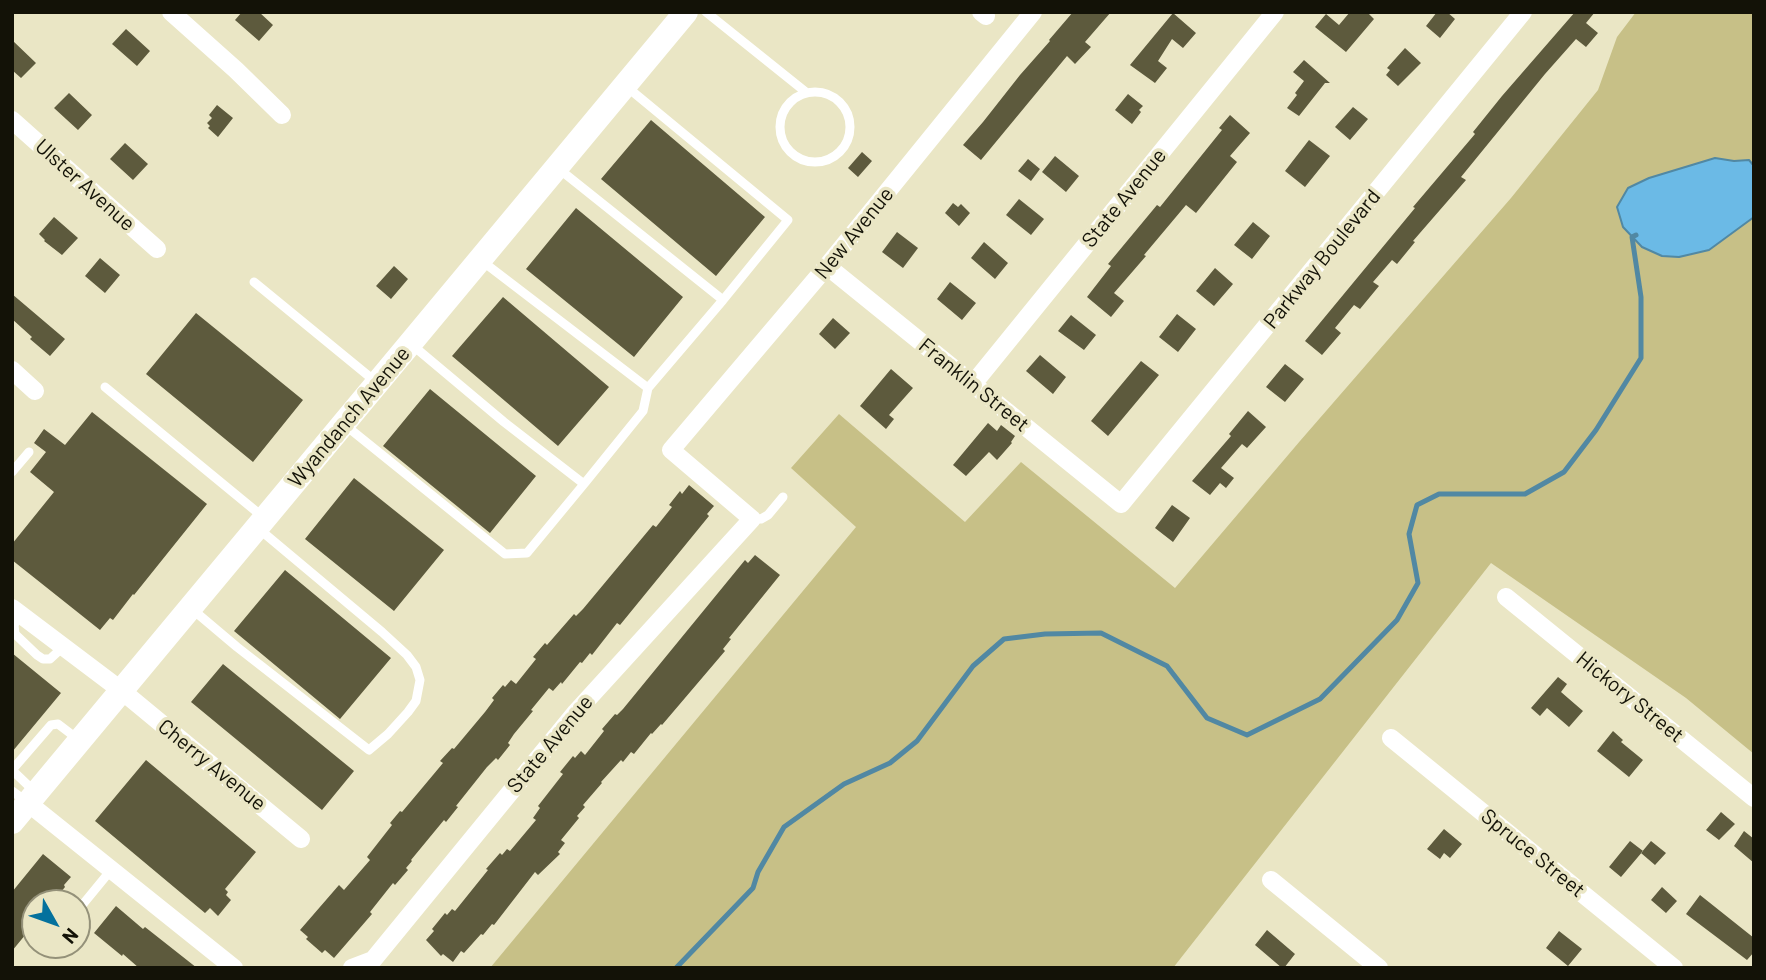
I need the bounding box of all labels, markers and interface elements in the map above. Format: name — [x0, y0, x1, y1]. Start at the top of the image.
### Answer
street label: Ulster Avenue — [30, 134, 140, 236]
street label: State Avenue — [1076, 143, 1172, 253]
street label: New Avenue — [809, 182, 899, 284]
street label: Parkway Boulevard — [1258, 184, 1386, 334]
street label: Franklin Street — [914, 333, 1034, 437]
street label: Wyandanch Avenue — [283, 341, 415, 493]
street label: Hickory Street — [1571, 646, 1689, 748]
street label: State Avenue — [502, 690, 598, 798]
street label: Cherry Avenue — [153, 714, 271, 816]
street label: Spruce Street — [1476, 803, 1590, 903]
north arrow — [21, 889, 91, 959]
text: N — [58, 924, 84, 949]

